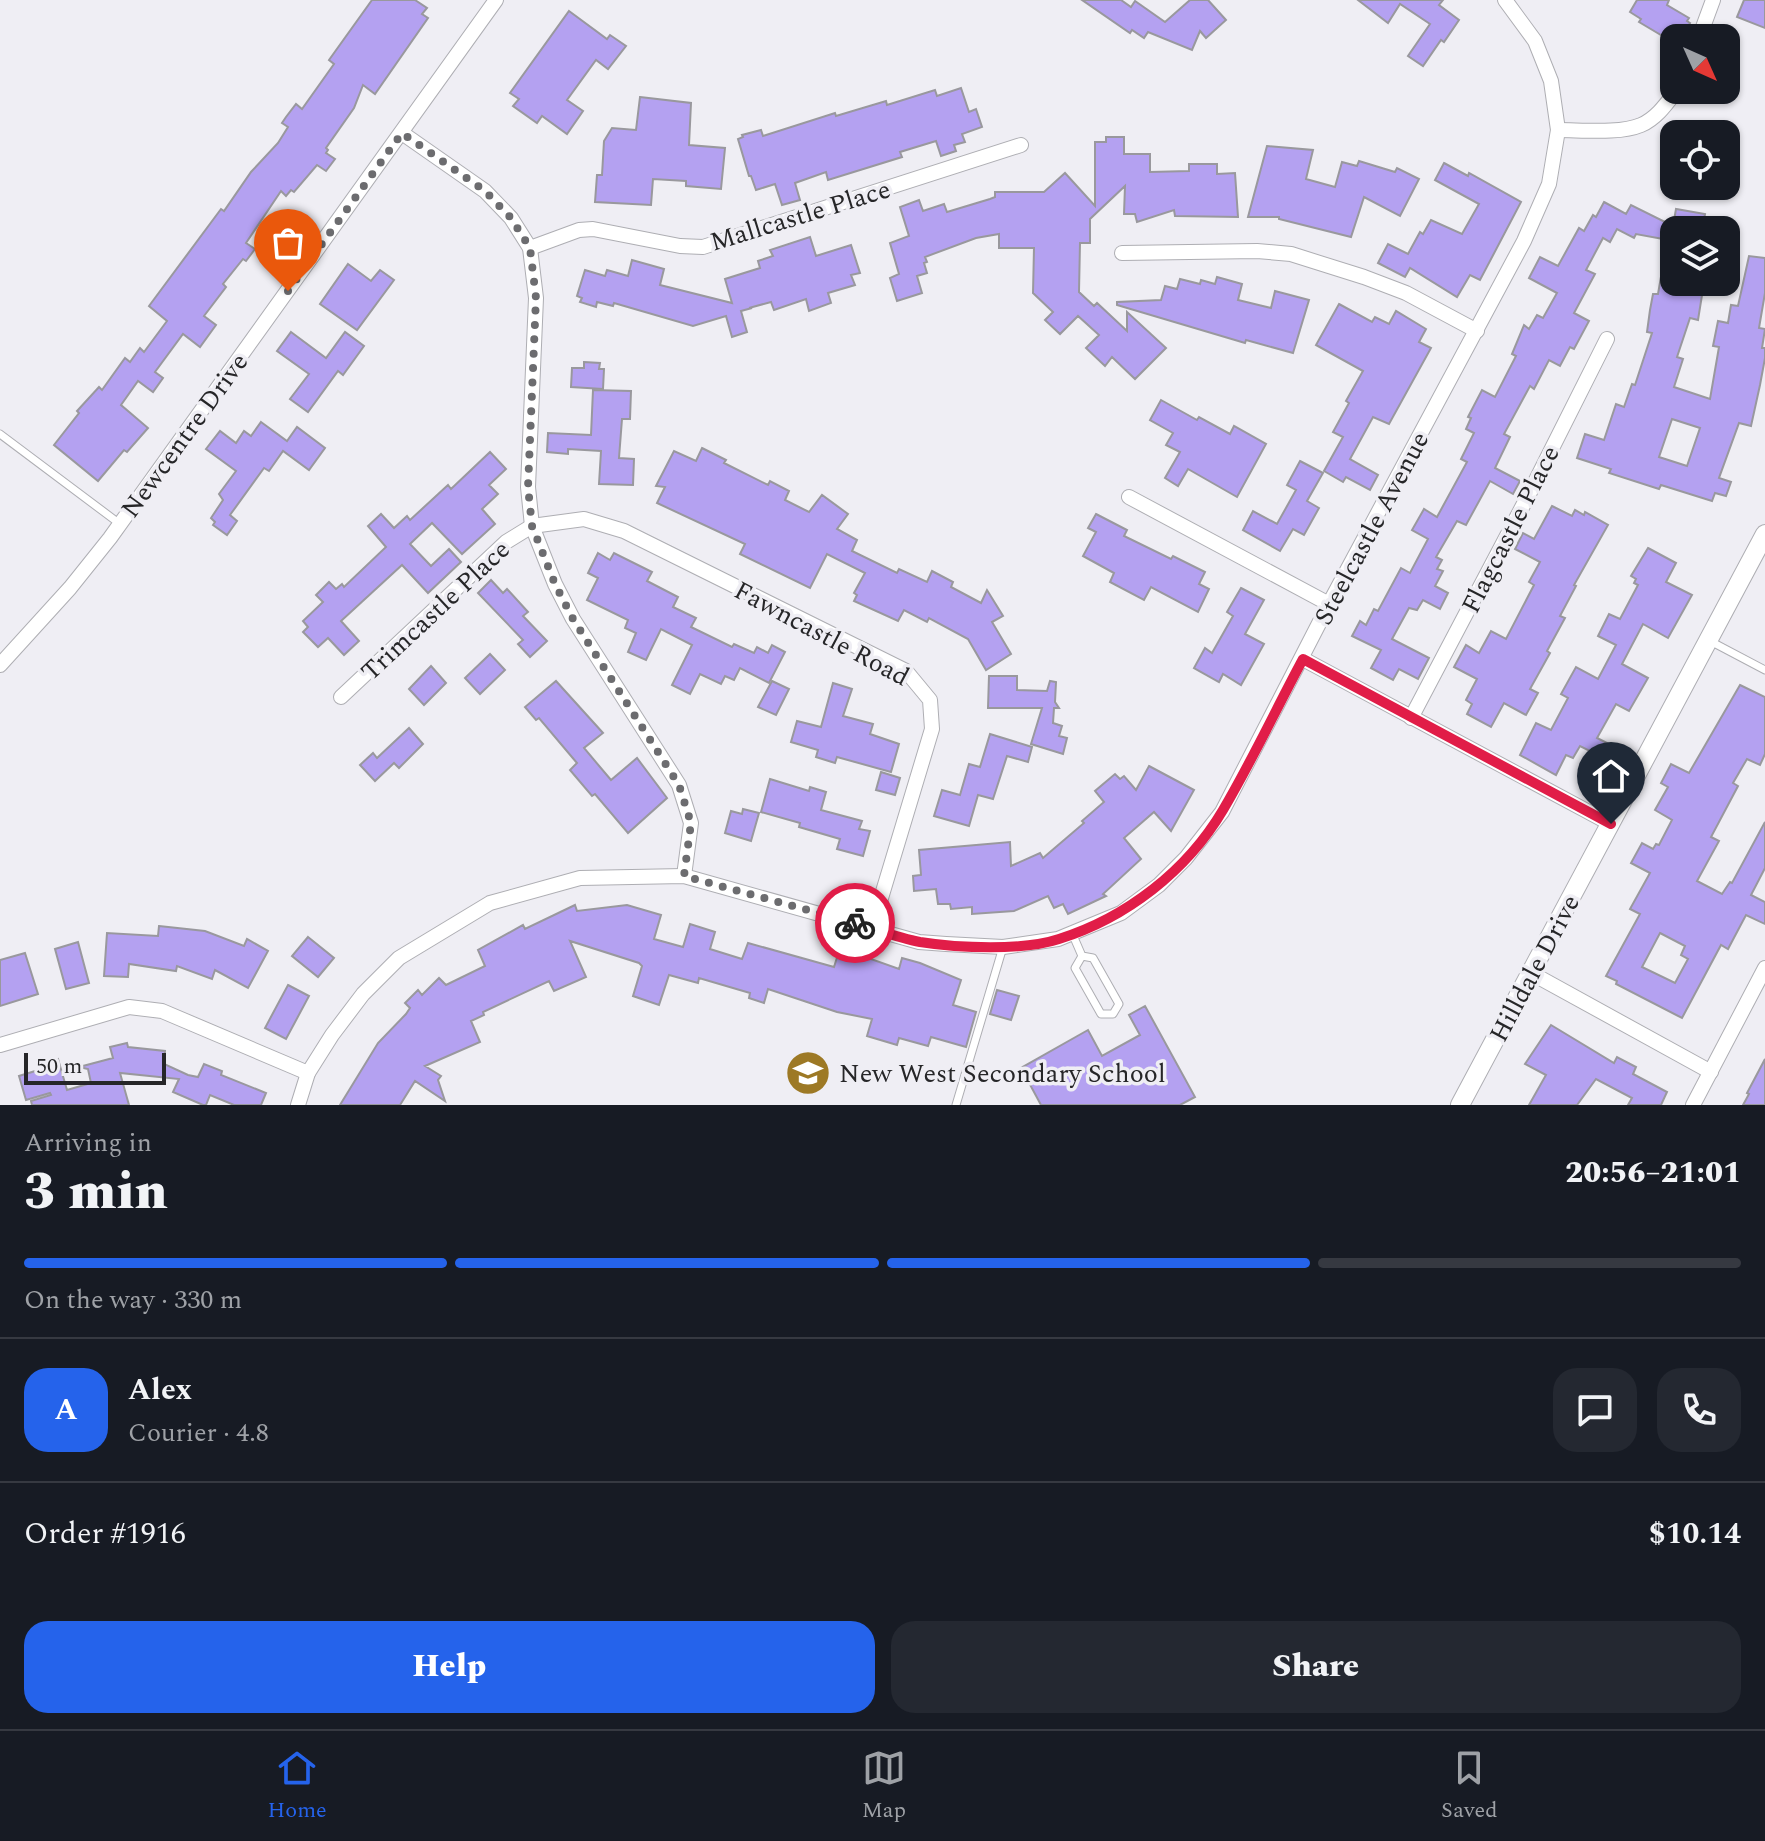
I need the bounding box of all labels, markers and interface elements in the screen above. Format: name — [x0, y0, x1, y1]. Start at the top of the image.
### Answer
north arrow — [1660, 24, 1740, 104]
map controls — [1660, 24, 1740, 296]
button: locate — [1660, 120, 1740, 200]
street label: Mallcastle Place — [705, 170, 895, 262]
pin — [254, 209, 322, 291]
button: layers — [1660, 216, 1740, 296]
icon: bag — [266, 221, 310, 265]
street label: Newcentre Drive — [111, 345, 258, 526]
street label: Steelcastle Avenue — [1304, 425, 1440, 632]
street label: Flagcastle Place — [1451, 439, 1570, 620]
street label: Trimcastle Place — [352, 531, 519, 691]
street label: Fawncastle Road — [727, 571, 916, 697]
pin — [1577, 742, 1645, 824]
icon: home — [1589, 754, 1633, 798]
courier — [815, 883, 895, 963]
street label: Hilldale Drive — [1479, 888, 1591, 1049]
icon: bike — [833, 901, 877, 945]
scale bar — [24, 1049, 166, 1085]
school or university icon: New West Secondary School — [784, 1049, 832, 1097]
text: 50 m — [36, 1050, 82, 1083]
place label: New West Secondary School — [839, 1054, 1166, 1094]
text: Arriving in — [24, 1123, 152, 1163]
text: 20:56–21:01 — [1565, 1150, 1741, 1196]
text: 3 min — [24, 1153, 168, 1232]
text: On the way · 330 m — [24, 1280, 242, 1320]
text: Alex — [128, 1367, 192, 1413]
button: chat — [1553, 1368, 1637, 1452]
button: phone — [1657, 1368, 1741, 1452]
text: A — [54, 1387, 78, 1433]
text: Courier · 4.8 — [128, 1413, 269, 1453]
text: Order #1916 — [24, 1511, 186, 1557]
text: $10.14 — [1649, 1511, 1741, 1557]
button: Help — [24, 1621, 875, 1713]
button: Share — [891, 1621, 1741, 1713]
tab: Home — [267, 1746, 327, 1827]
tab: Map — [862, 1746, 906, 1827]
tab: Saved — [1441, 1746, 1497, 1827]

